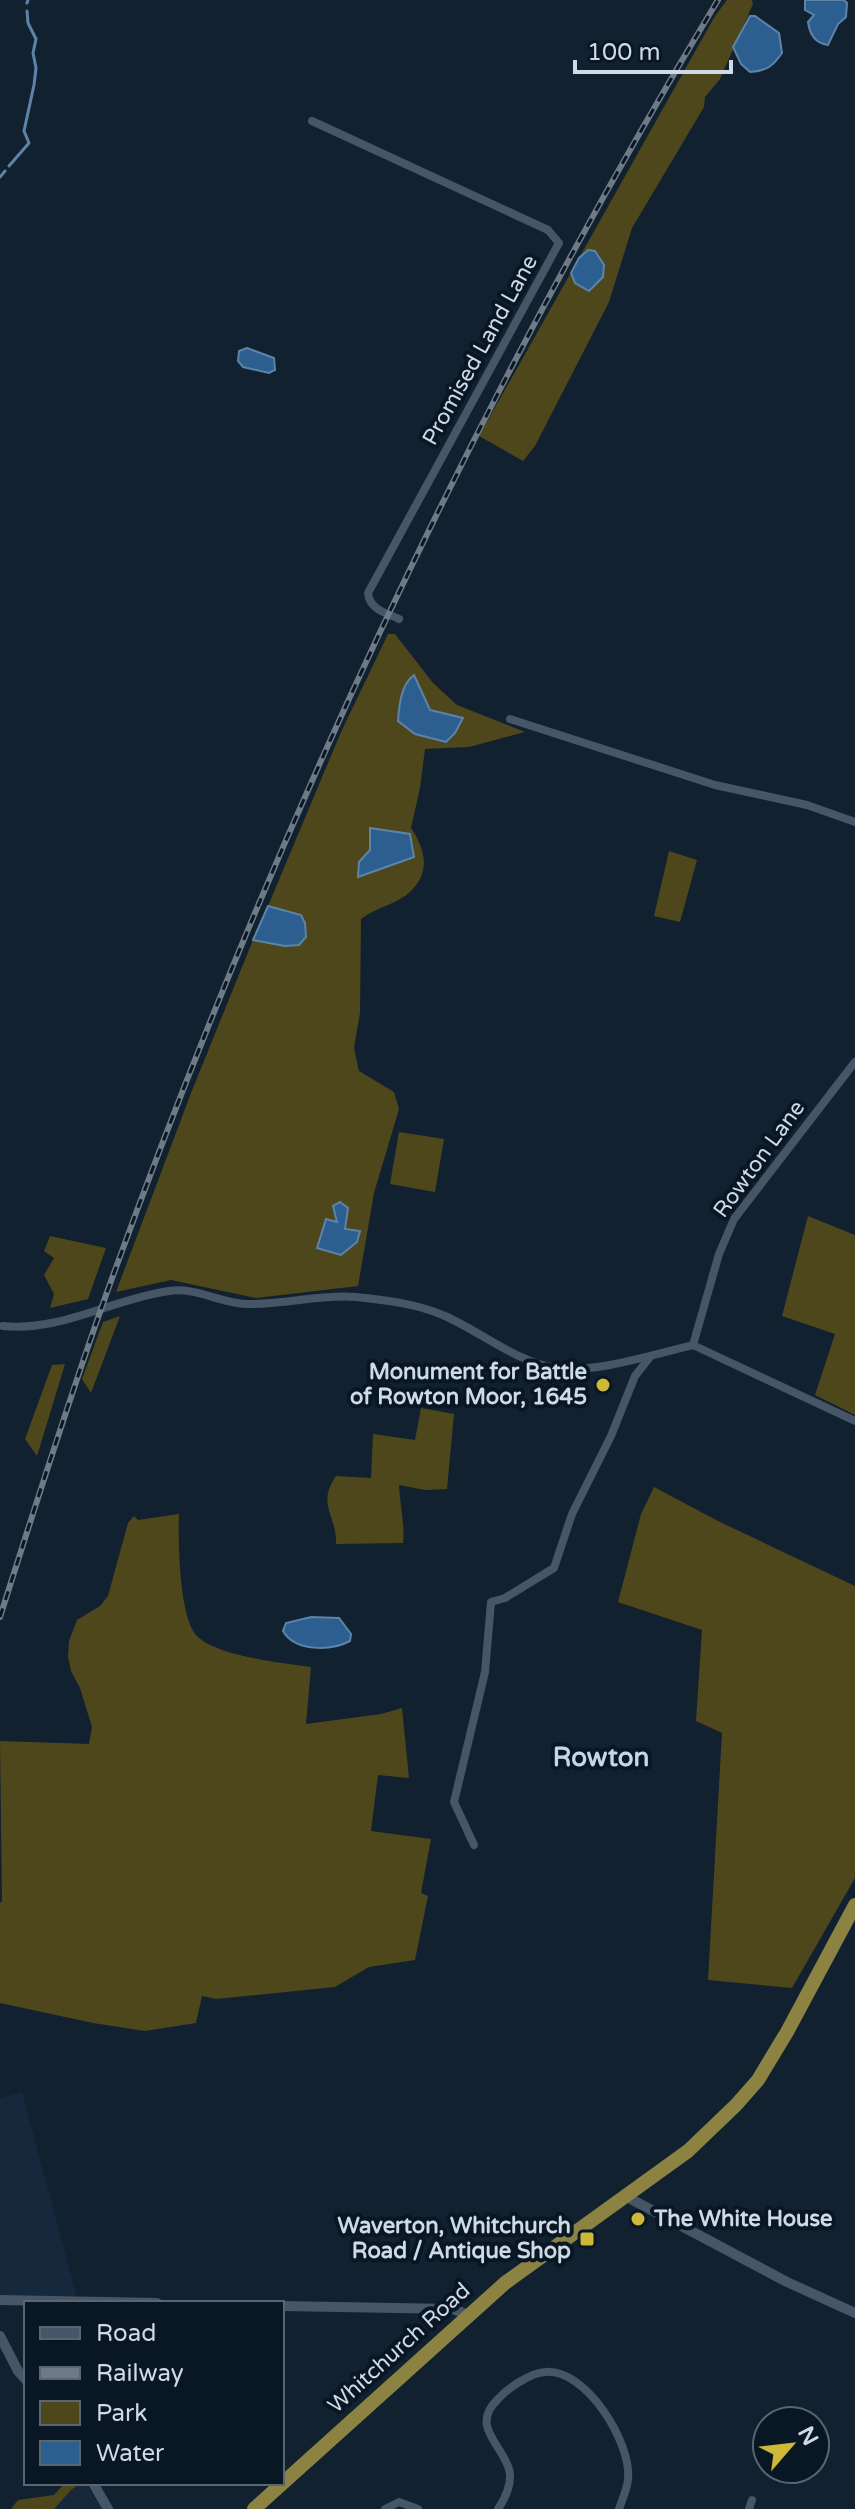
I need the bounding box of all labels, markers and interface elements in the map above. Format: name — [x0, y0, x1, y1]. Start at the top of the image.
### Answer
scale bar — [575, 24, 731, 74]
text: 100 m — [587, 38, 661, 67]
street label: Promised Land Lane — [417, 250, 543, 450]
street label: Rowton Lane — [708, 1095, 810, 1223]
place label: Monument for Battle of Rowton Moor, 1645 — [350, 1359, 587, 1410]
marker: Monument for Battle of Rowton Moor, 1645 — [594, 1376, 612, 1394]
district label: Rowton — [553, 1742, 649, 1773]
place label: The White House — [653, 2206, 832, 2232]
marker: The White House — [629, 2210, 647, 2228]
place label: Waverton, Whitchurch Road / Antique Shop — [338, 2213, 571, 2264]
marker: Waverton, Whitchurch Road / Antique Shop — [578, 2230, 596, 2248]
street label: Whitchurch Road — [323, 2277, 475, 2419]
legend — [24, 2301, 284, 2485]
text: Road — [96, 2319, 156, 2348]
text: Railway — [96, 2359, 184, 2388]
text: Park — [96, 2399, 147, 2428]
north arrow — [751, 2405, 831, 2485]
text: N — [792, 2422, 823, 2450]
text: Water — [96, 2439, 165, 2468]

